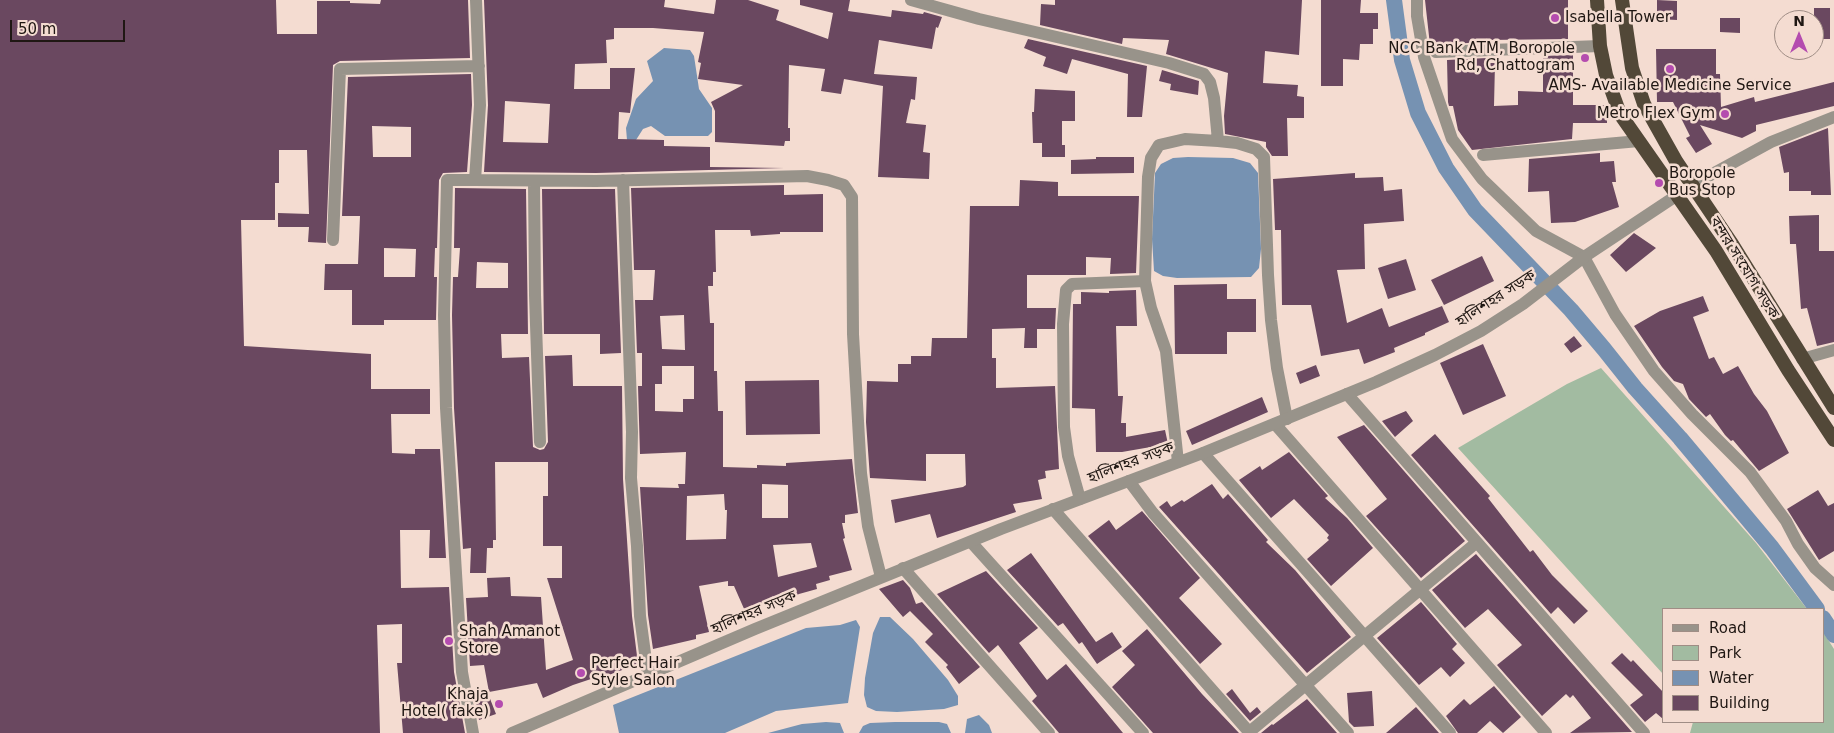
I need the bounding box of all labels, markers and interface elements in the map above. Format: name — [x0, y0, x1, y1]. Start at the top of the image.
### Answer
place label: Isabella Tower — [1565, 9, 1671, 27]
scale bar — [12, 10, 128, 42]
north arrow — [1774, 10, 1824, 60]
marker: Isabella Tower — [1549, 12, 1561, 24]
text: N — [1793, 13, 1805, 29]
text: 50 m — [18, 20, 56, 38]
place label: NCC Bank ATM, Boropole Rd, Chattogram — [1388, 40, 1575, 75]
marker: NCC Bank ATM, Boropole Rd, Chattogram — [1579, 52, 1591, 64]
marker: AMS- Available Medicine Service — [1664, 63, 1676, 75]
place label: AMS- Available Medicine Service — [1549, 77, 1791, 95]
place label: Metro Flex Gym — [1597, 105, 1715, 123]
marker: Metro Flex Gym — [1719, 108, 1731, 120]
place label: Boropole Bus Stop — [1669, 165, 1736, 200]
marker: Boropole Bus Stop — [1653, 177, 1665, 189]
street label: বন্দর সংযোগ সড়ক — [1705, 214, 1783, 322]
street label: হালিশহর সড়ক — [1453, 267, 1539, 331]
street label: হালিশহর সড়ক — [1085, 438, 1177, 488]
street label: হালিশহর সড়ক — [709, 587, 799, 639]
legend — [1662, 608, 1824, 723]
text: Road — [1709, 619, 1747, 637]
place label: Shah Amanot Store — [459, 623, 560, 658]
marker: Shah Amanot Store — [443, 635, 455, 647]
text: Park — [1709, 644, 1741, 662]
place label: Perfect Hair Style Salon — [591, 655, 679, 690]
marker: Perfect Hair Style Salon — [575, 667, 587, 679]
text: Water — [1709, 669, 1753, 687]
place label: Khaja Hotel( fake) — [401, 686, 489, 721]
text: Building — [1709, 694, 1770, 712]
marker: Khaja Hotel( fake) — [493, 698, 505, 710]

